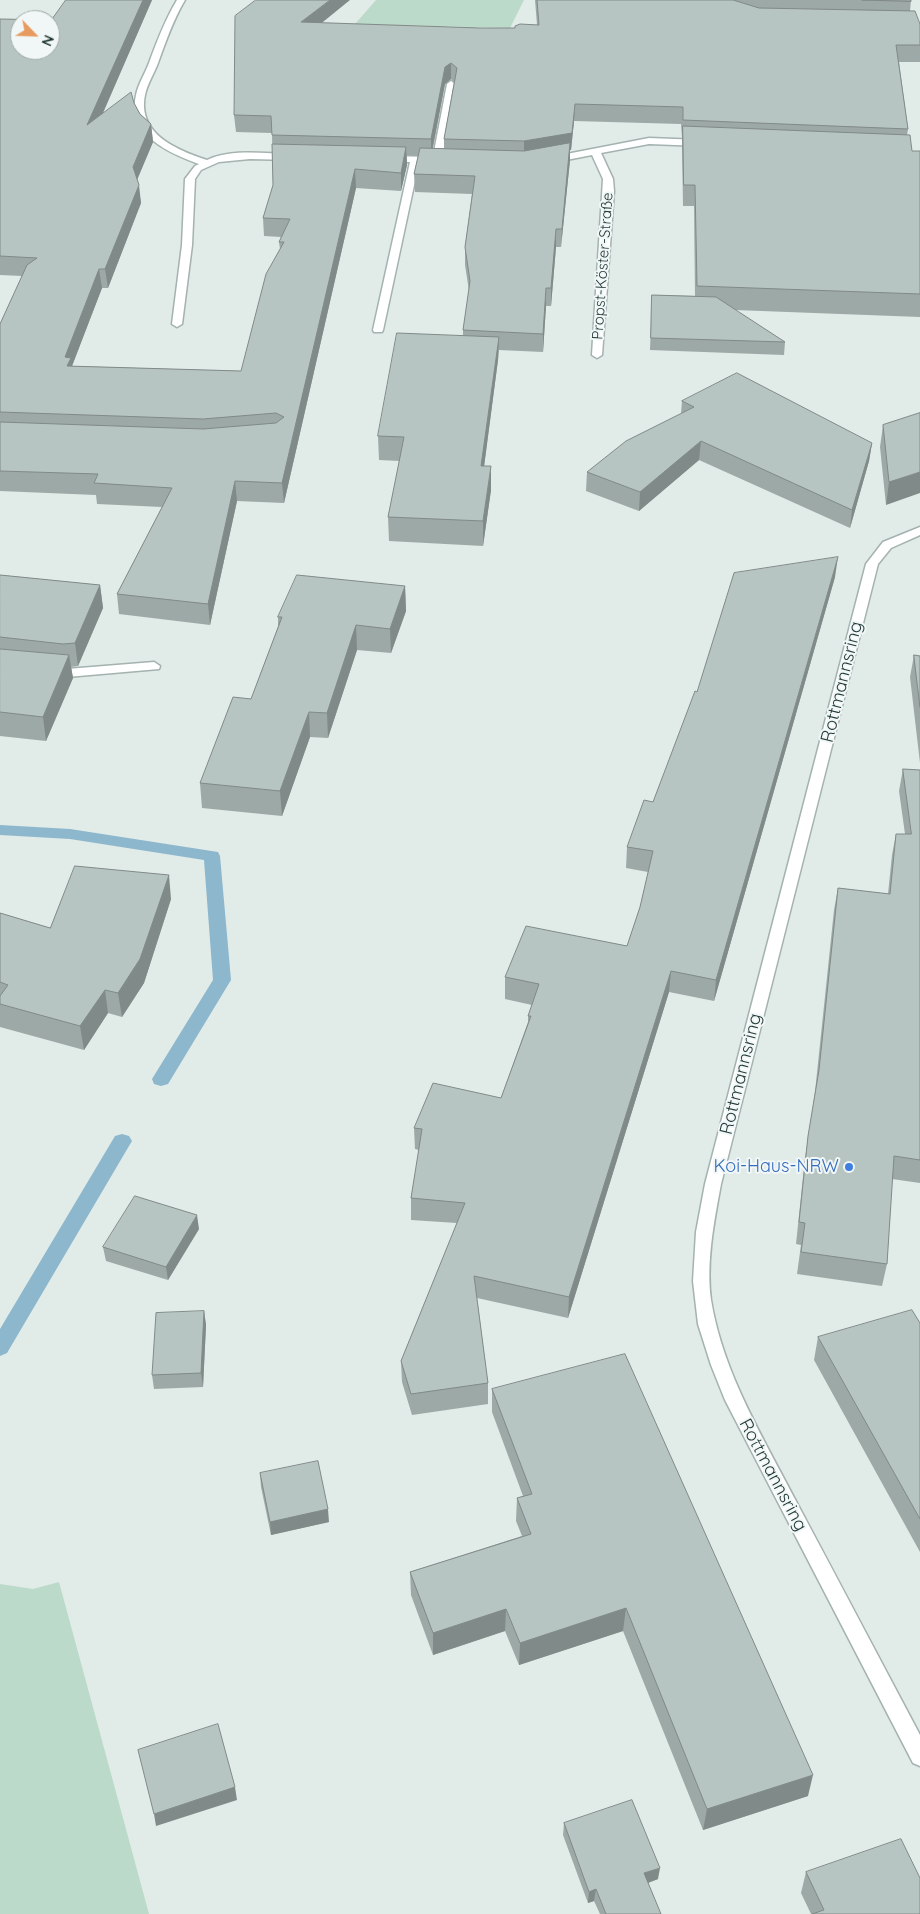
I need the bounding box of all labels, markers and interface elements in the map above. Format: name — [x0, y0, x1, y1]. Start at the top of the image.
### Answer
north arrow — [10, 10, 60, 60]
text: N — [37, 32, 58, 49]
street label: Propst-Köster-Straße — [589, 192, 617, 340]
street label: Rottmannsring — [817, 619, 867, 745]
street label: Rottmannsring — [716, 1011, 766, 1137]
place label: Koi-Haus-NRW — [714, 1156, 839, 1178]
marker: Koi-Haus-NRW — [843, 1161, 855, 1173]
street label: Rottmannsring — [734, 1415, 812, 1535]

